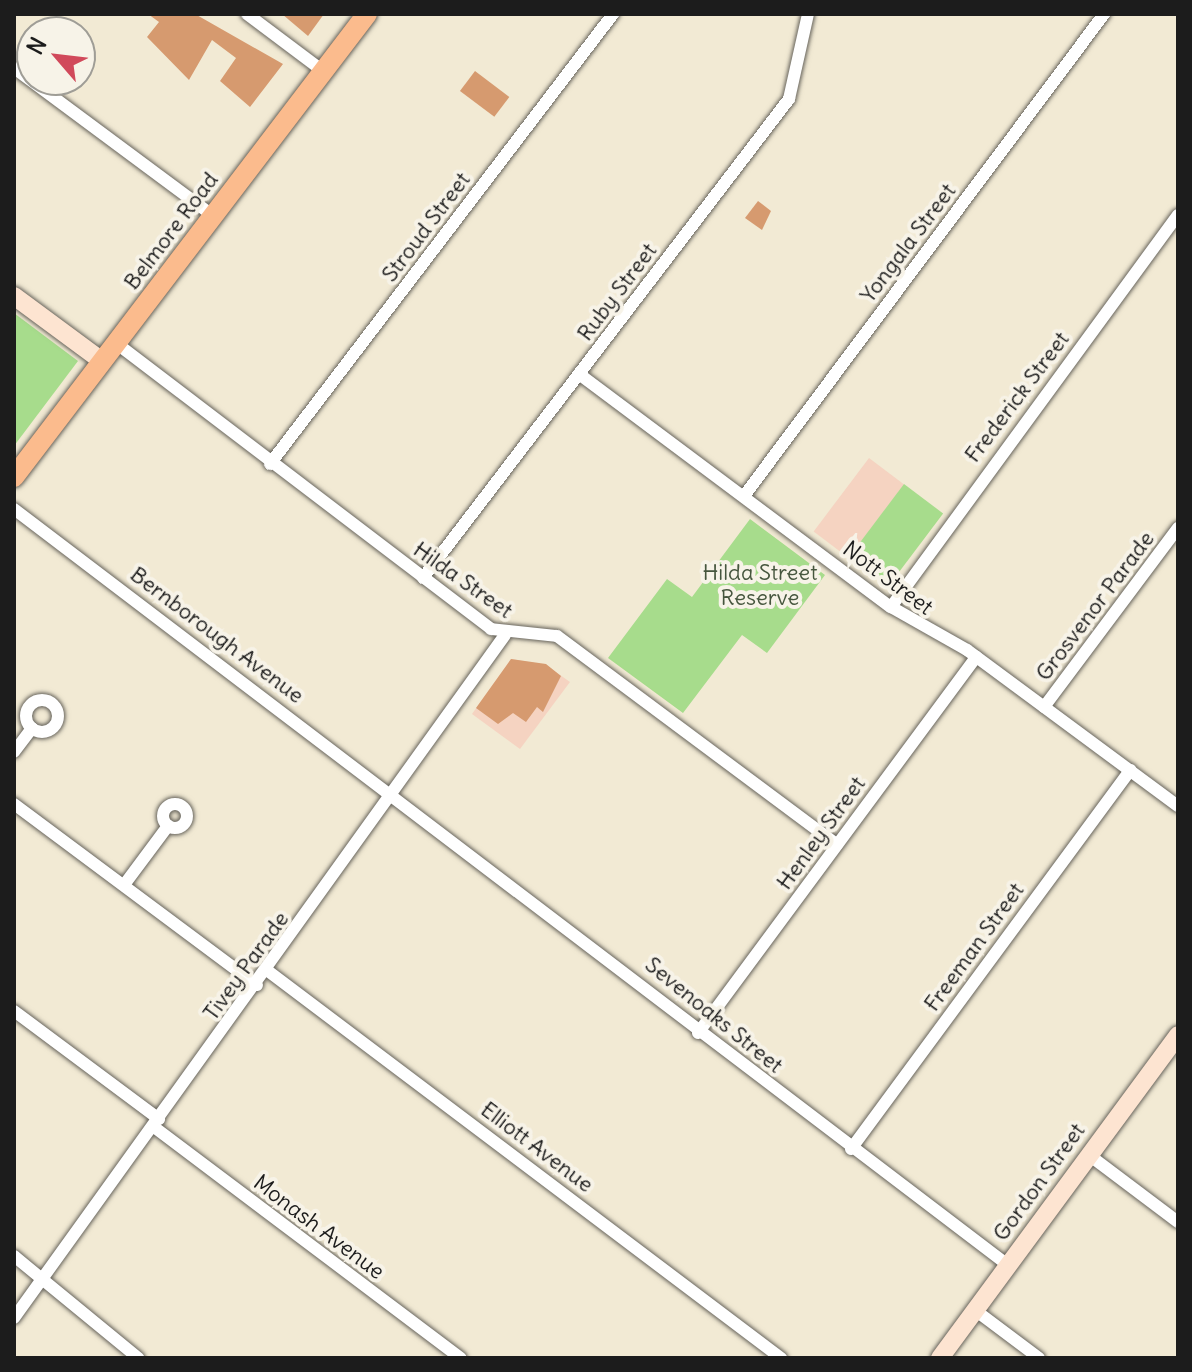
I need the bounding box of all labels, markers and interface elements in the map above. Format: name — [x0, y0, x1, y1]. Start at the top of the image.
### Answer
north arrow — [16, 16, 96, 96]
text: N — [21, 32, 53, 59]
street label: Belmore Road — [118, 167, 224, 295]
street label: Stroud Street — [376, 167, 476, 287]
street label: Yongala Street — [855, 178, 961, 308]
street label: Ruby Street — [572, 238, 662, 346]
street label: Frederick Street — [959, 326, 1075, 468]
street label: Grosvenor Parade — [1030, 526, 1160, 686]
street label: Hilda Street — [408, 536, 518, 624]
street label: Nott Street — [838, 536, 938, 620]
park label: Hilda Street Reserve — [702, 559, 818, 610]
street label: Bernborough Avenue — [125, 561, 309, 709]
street label: Henley Street — [771, 771, 871, 895]
street label: Freeman Street — [919, 878, 1029, 1016]
street label: Tivey Parade — [198, 907, 294, 1025]
street label: Sevenoaks Street — [640, 951, 788, 1079]
street label: Elliott Avenue — [476, 1096, 598, 1198]
street label: Gordon Street — [987, 1118, 1091, 1246]
street label: Monash Avenue — [248, 1169, 390, 1285]

